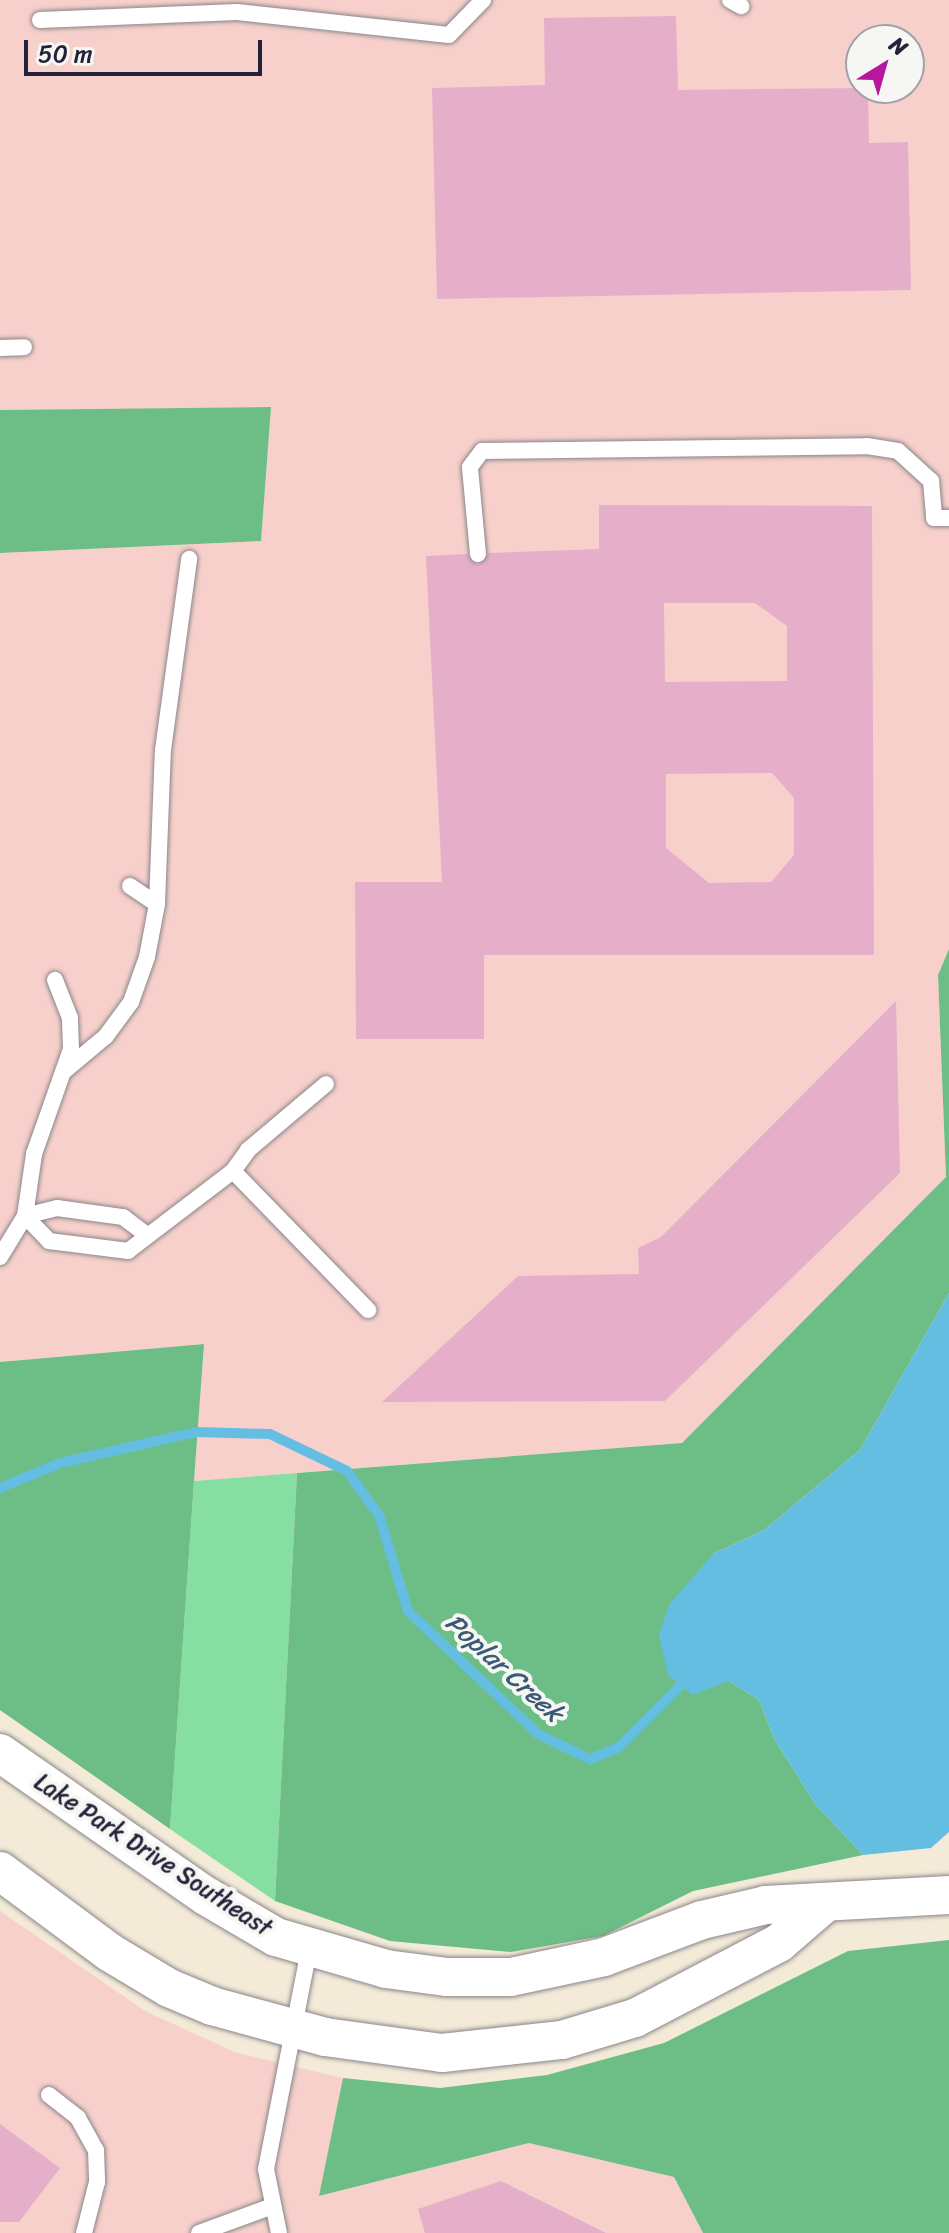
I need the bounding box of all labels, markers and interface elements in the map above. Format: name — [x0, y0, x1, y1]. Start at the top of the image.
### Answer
scale bar — [28, 24, 266, 74]
north arrow — [845, 24, 925, 104]
text: N — [881, 26, 916, 66]
text: 50 m — [38, 33, 93, 75]
water label: Poplar Creek — [439, 1607, 569, 1729]
street label: Lake Park Drive Southeast — [29, 1767, 277, 1943]

